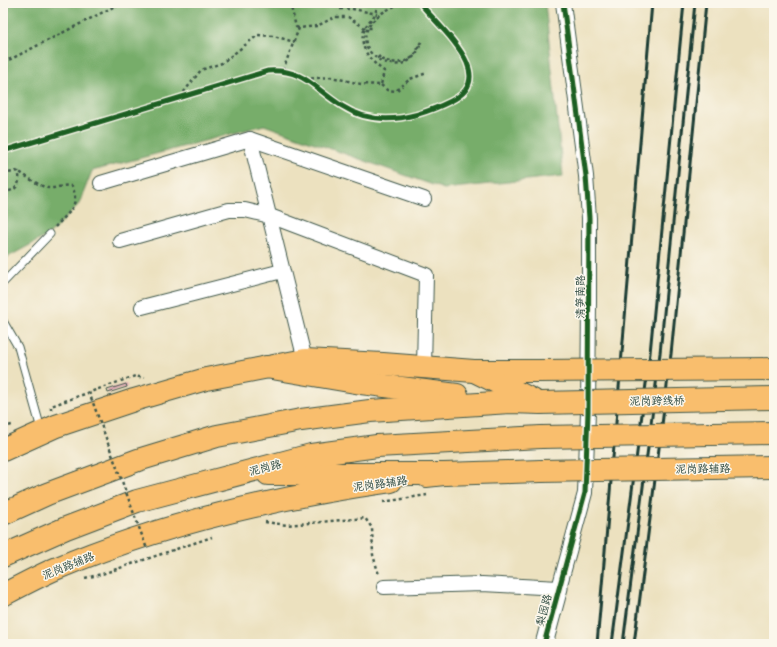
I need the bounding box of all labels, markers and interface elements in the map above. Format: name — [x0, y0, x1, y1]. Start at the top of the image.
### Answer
street label: 清笋南路 — [572, 275, 587, 319]
street label: 泥岗跨线桥 — [629, 392, 685, 408]
street label: 泥岗路 — [247, 455, 283, 479]
street label: 泥岗路辅路 — [675, 460, 731, 476]
street label: 泥岗路辅路 — [352, 472, 408, 494]
street label: 泥岗路辅路 — [40, 548, 96, 582]
street label: 梨园路 — [531, 592, 555, 628]

